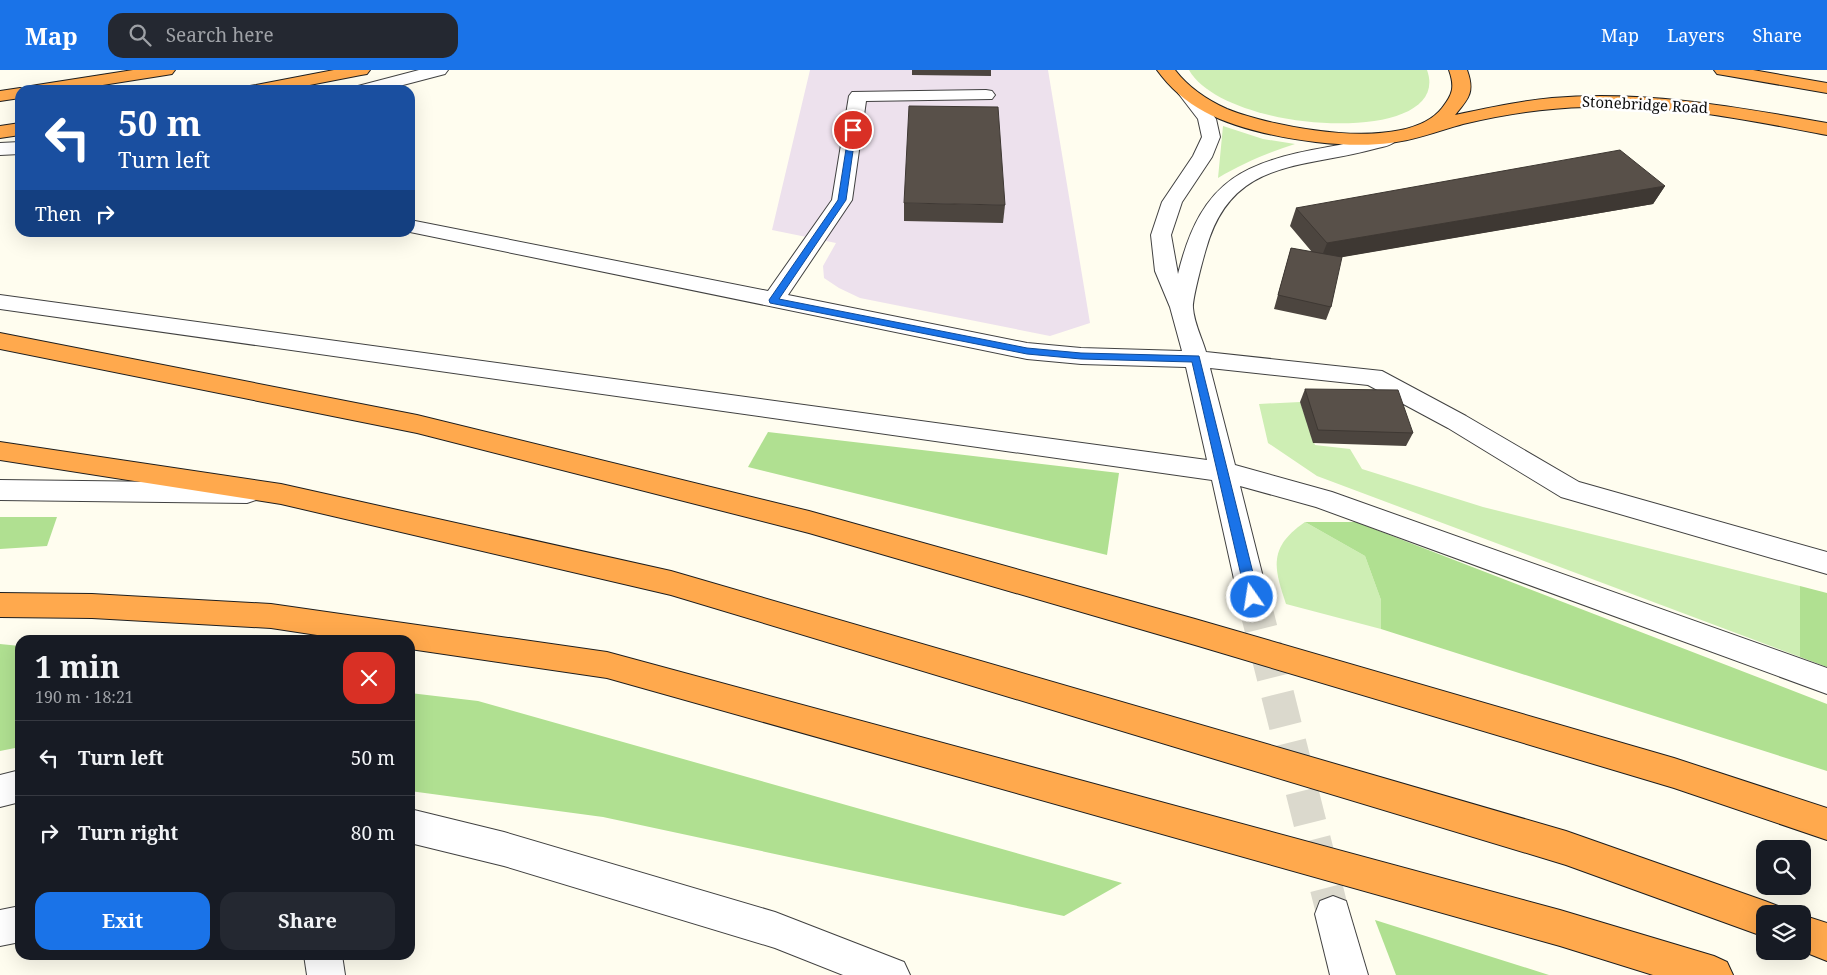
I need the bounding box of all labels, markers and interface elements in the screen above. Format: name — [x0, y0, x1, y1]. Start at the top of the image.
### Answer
search box — [108, 13, 458, 58]
text: Map — [25, 19, 78, 52]
icon: search — [126, 21, 154, 49]
text: Search here — [166, 22, 274, 48]
text: Map — [1601, 23, 1639, 47]
text: Layers — [1667, 23, 1725, 47]
text: Share — [1753, 23, 1802, 47]
street label: Stonebridge Road — [1581, 91, 1709, 117]
text: 50 m — [118, 99, 201, 146]
icon: left — [35, 105, 100, 170]
pin — [832, 109, 874, 151]
icon: arrive — [839, 116, 867, 144]
text: Turn left — [118, 144, 210, 174]
icon: right — [91, 200, 119, 228]
text: Then — [35, 201, 81, 227]
position arrow — [1225, 570, 1277, 622]
text: 1 min — [35, 646, 120, 687]
button: close — [343, 652, 395, 704]
text: 190 m · 18:21 — [35, 686, 134, 708]
icon: left — [35, 744, 63, 772]
text: Turn left — [78, 745, 164, 771]
text: 50 m — [351, 745, 395, 771]
icon: right — [35, 819, 63, 847]
text: Turn right — [78, 820, 178, 846]
text: 80 m — [351, 820, 395, 846]
map controls — [1756, 840, 1811, 960]
button: search — [1756, 840, 1811, 895]
button: Exit — [35, 892, 210, 950]
button: Share — [220, 892, 395, 950]
button: layers — [1756, 905, 1811, 960]

